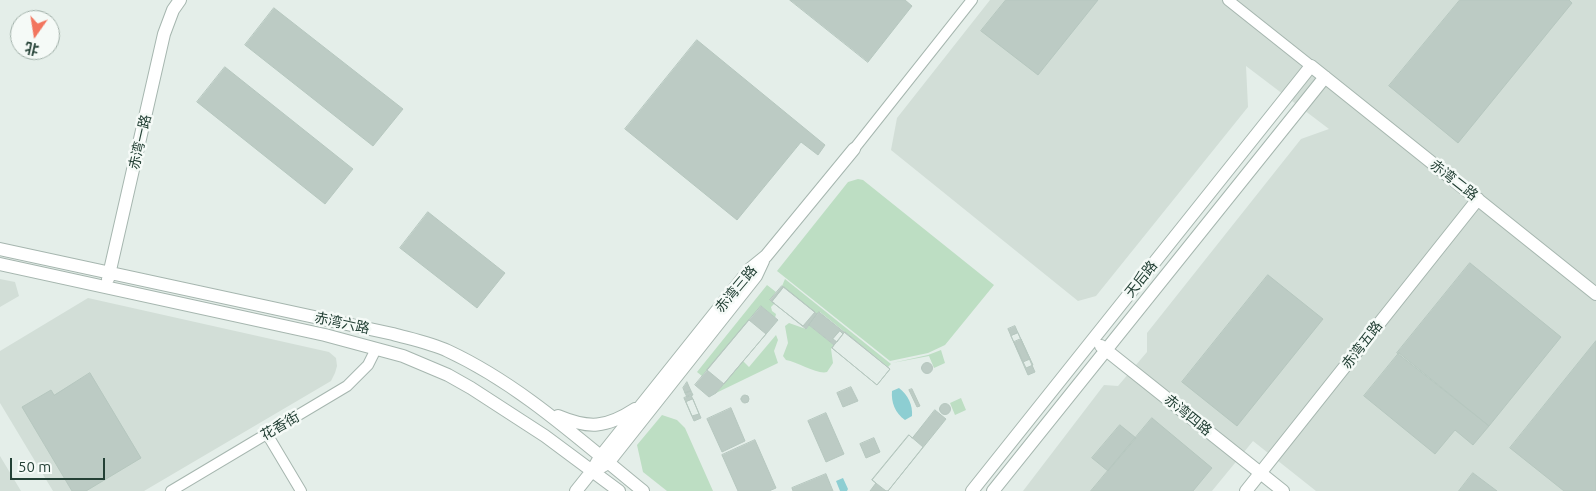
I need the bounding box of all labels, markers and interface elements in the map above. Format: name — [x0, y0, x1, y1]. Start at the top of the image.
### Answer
north arrow — [10, 10, 60, 60]
text: 北 — [23, 39, 40, 58]
street label: 赤湾一路 — [126, 113, 154, 171]
street label: 赤湾二路 — [1427, 156, 1481, 204]
street label: 天后路 — [1121, 257, 1161, 301]
street label: 赤湾三路 — [712, 262, 760, 316]
street label: 赤湾六路 — [313, 309, 371, 337]
street label: 赤湾五路 — [1338, 318, 1386, 372]
street label: 赤湾四路 — [1161, 391, 1215, 439]
street label: 花香街 — [258, 408, 302, 444]
scale bar — [12, 448, 108, 480]
text: 50 m — [18, 458, 51, 475]

